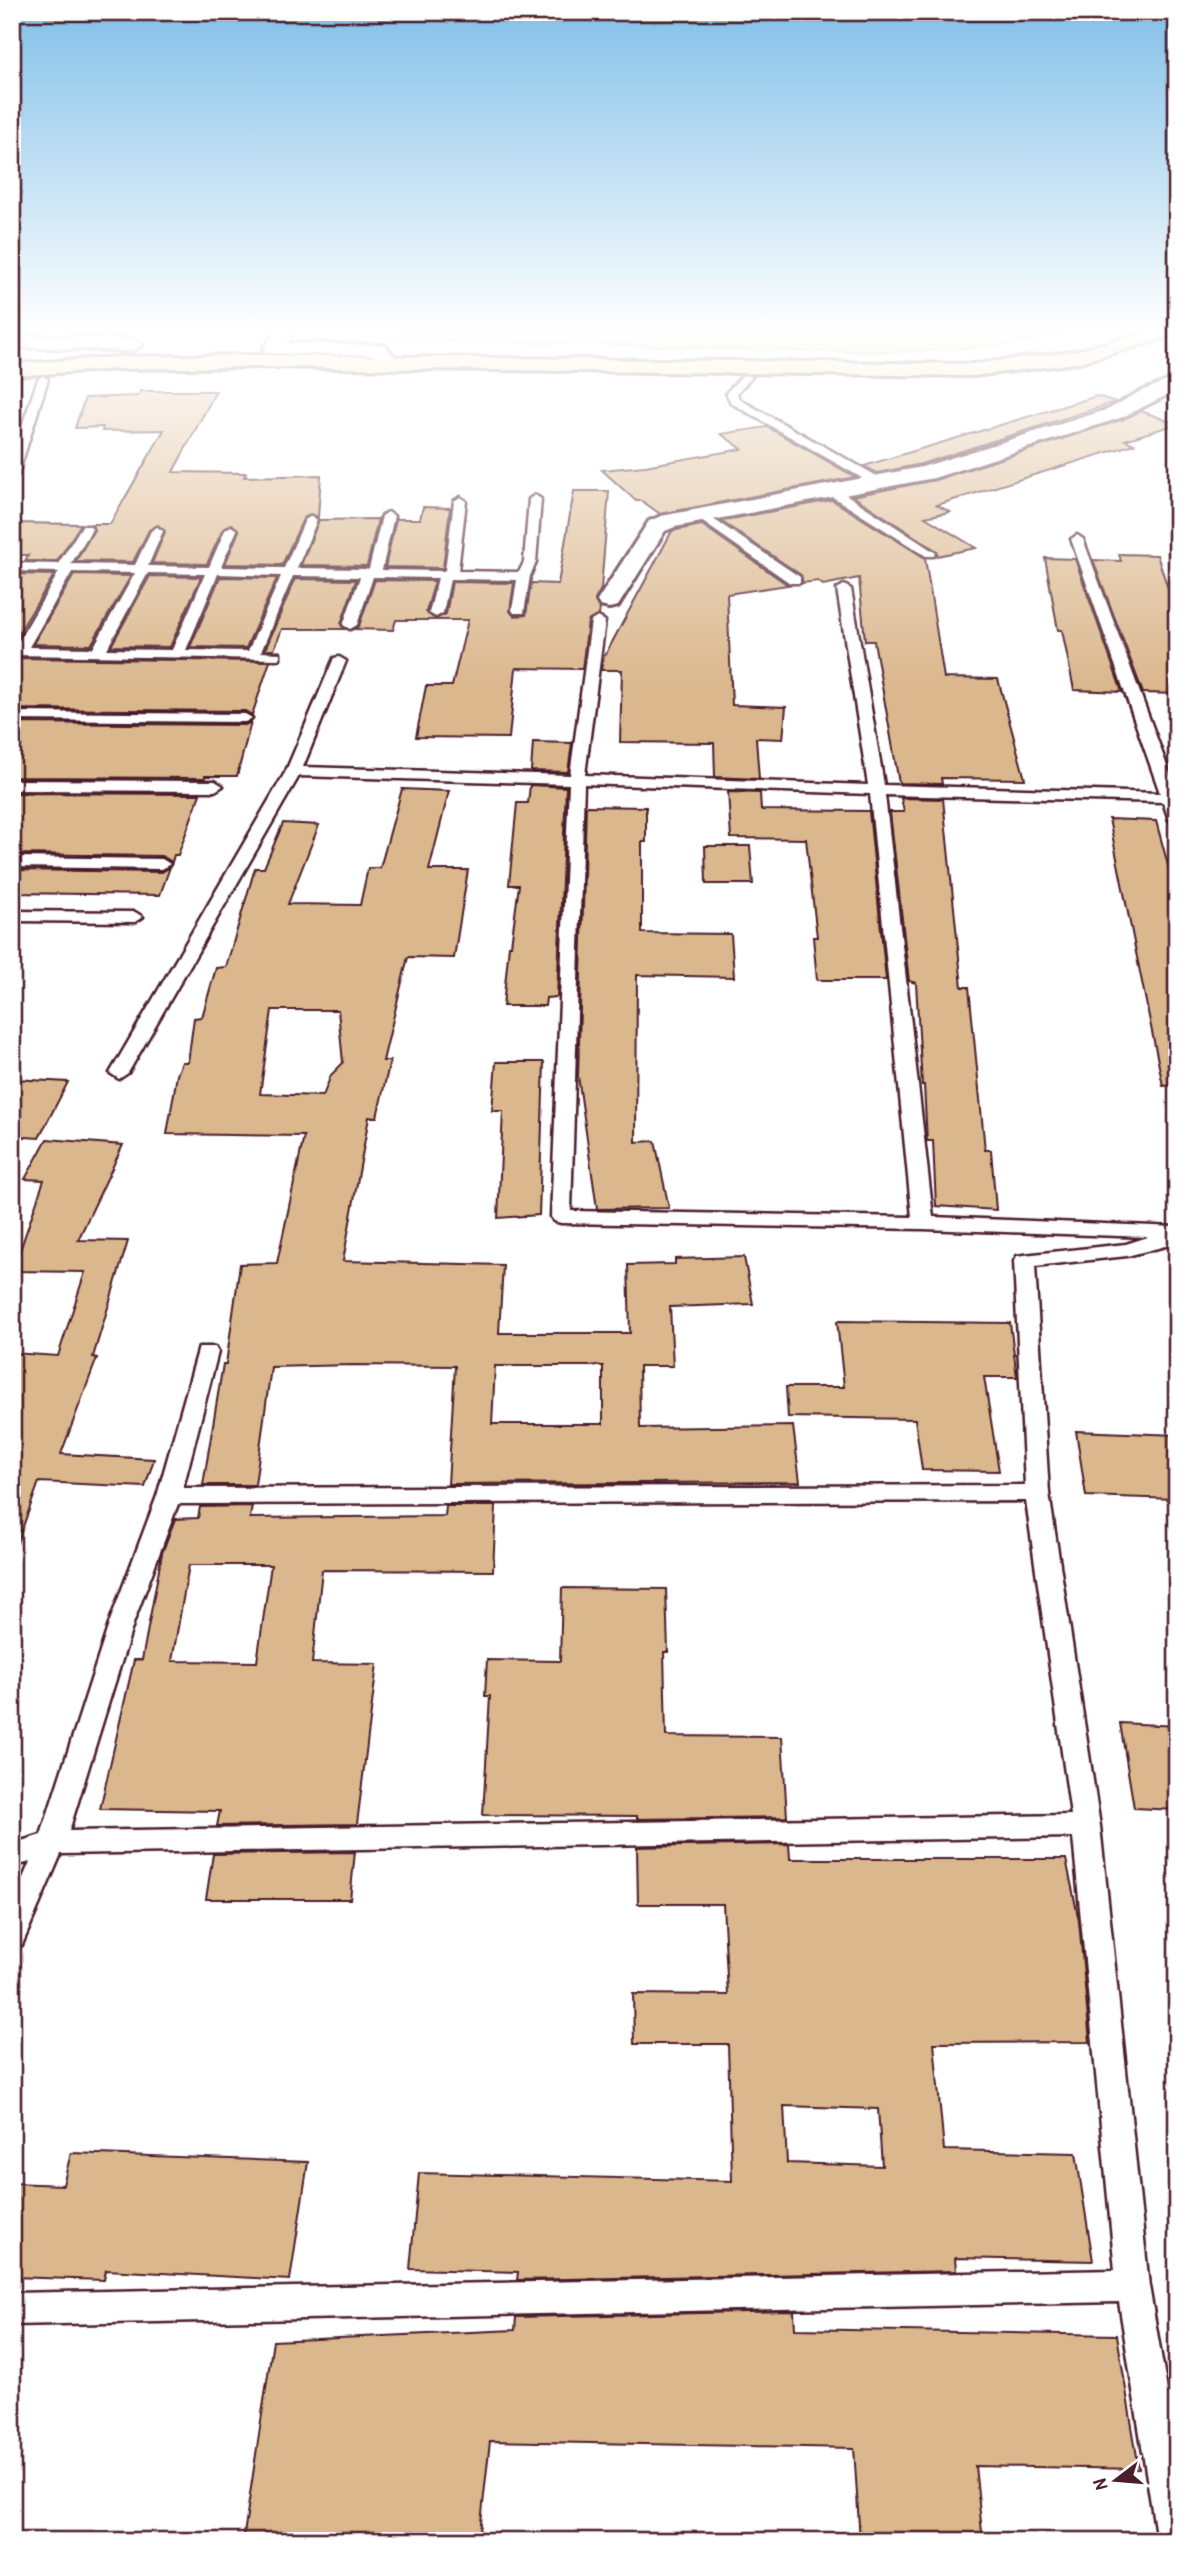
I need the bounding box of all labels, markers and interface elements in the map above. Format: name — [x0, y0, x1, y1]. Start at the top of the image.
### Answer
north arrow — [1080, 2444, 1150, 2514]
text: N — [1086, 2476, 1114, 2493]

